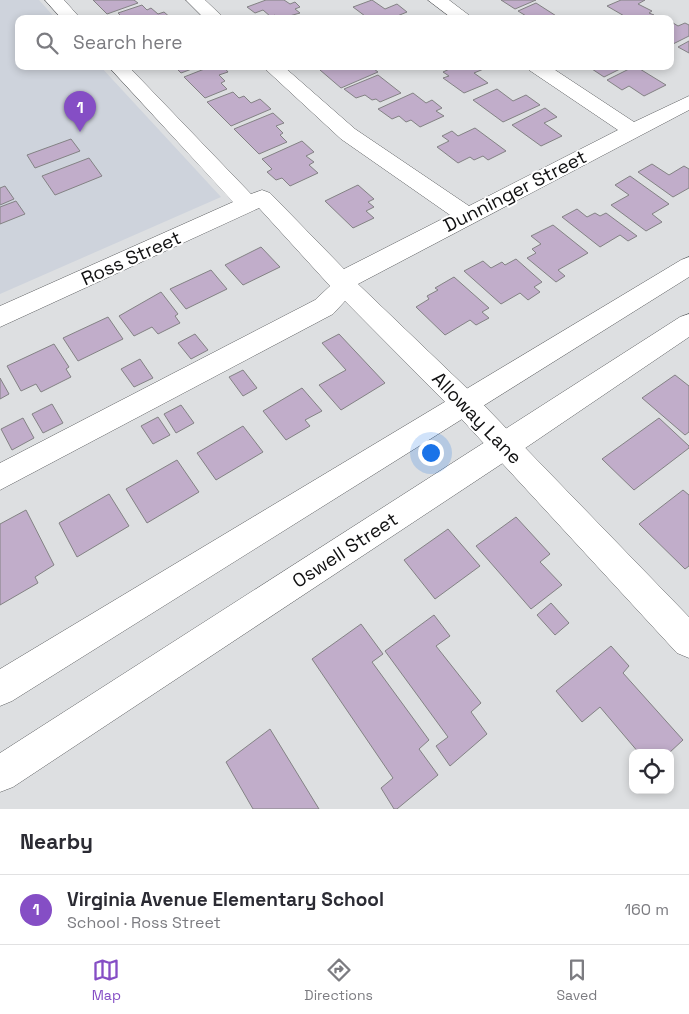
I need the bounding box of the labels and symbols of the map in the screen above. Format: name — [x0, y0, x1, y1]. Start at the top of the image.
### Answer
pin: 1 — [64, 91, 96, 132]
street label: Dunninger Street — [439, 144, 591, 238]
street label: Ross Street — [77, 225, 185, 291]
street label: Alloway Lane — [427, 366, 527, 470]
your location — [418, 440, 444, 466]
street label: Oswell Street — [287, 507, 403, 593]

